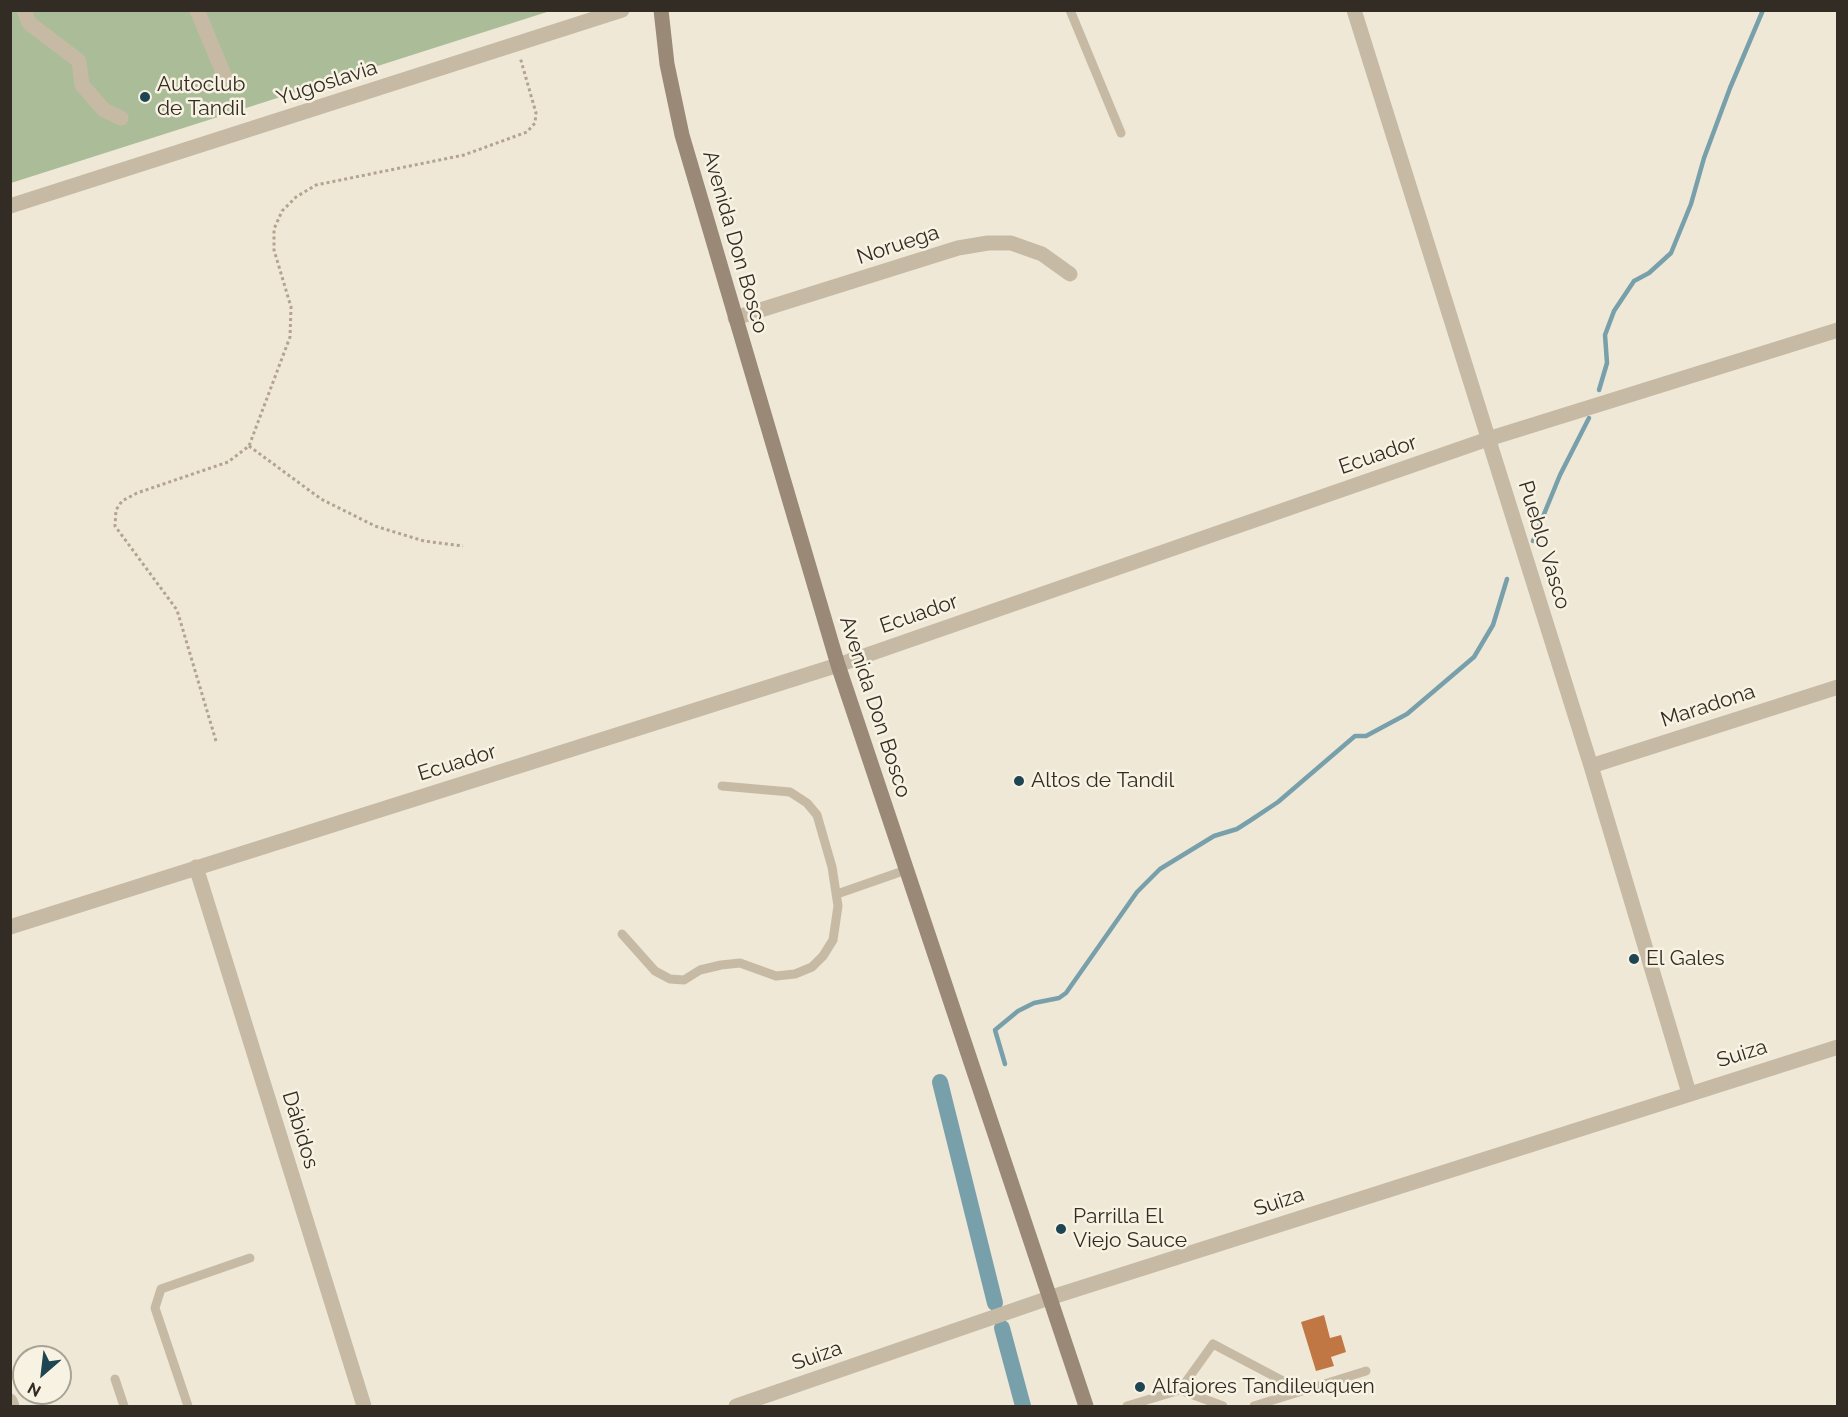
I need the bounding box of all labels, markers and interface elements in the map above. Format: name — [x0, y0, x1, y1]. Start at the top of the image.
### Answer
street label: Yugoslavia — [273, 55, 381, 111]
place label: Autoclub de Tandil — [157, 72, 245, 122]
marker: Autoclub de Tandil — [138, 90, 152, 104]
street label: Avenida Don Bosco — [697, 148, 773, 336]
street label: Noruega — [854, 220, 942, 270]
street label: Ecuador — [1336, 430, 1420, 480]
street label: Pueblo Vasco — [1513, 478, 1575, 612]
street label: Ecuador — [877, 589, 961, 639]
street label: Avenida Don Bosco — [834, 613, 916, 801]
street label: Maradona — [1658, 679, 1758, 733]
street label: Ecuador — [415, 739, 499, 787]
place label: Altos de Tandil — [1031, 768, 1174, 794]
marker: Altos de Tandil — [1012, 774, 1026, 788]
place label: El Gales — [1646, 946, 1725, 972]
marker: El Gales — [1627, 952, 1641, 966]
street label: Suiza — [1714, 1034, 1770, 1074]
street label: Dábidos — [276, 1088, 324, 1172]
street label: Suiza — [1251, 1182, 1307, 1222]
place label: Parrilla El Viejo Sauce — [1073, 1204, 1187, 1254]
marker: Parrilla El Viejo Sauce — [1054, 1222, 1068, 1236]
street label: Suiza — [789, 1336, 845, 1376]
north arrow — [12, 1345, 72, 1405]
place label: Alfajores Tandileuquen — [1152, 1374, 1375, 1400]
text: N — [24, 1378, 44, 1401]
marker: Alfajores Tandileuquen — [1133, 1380, 1147, 1394]

